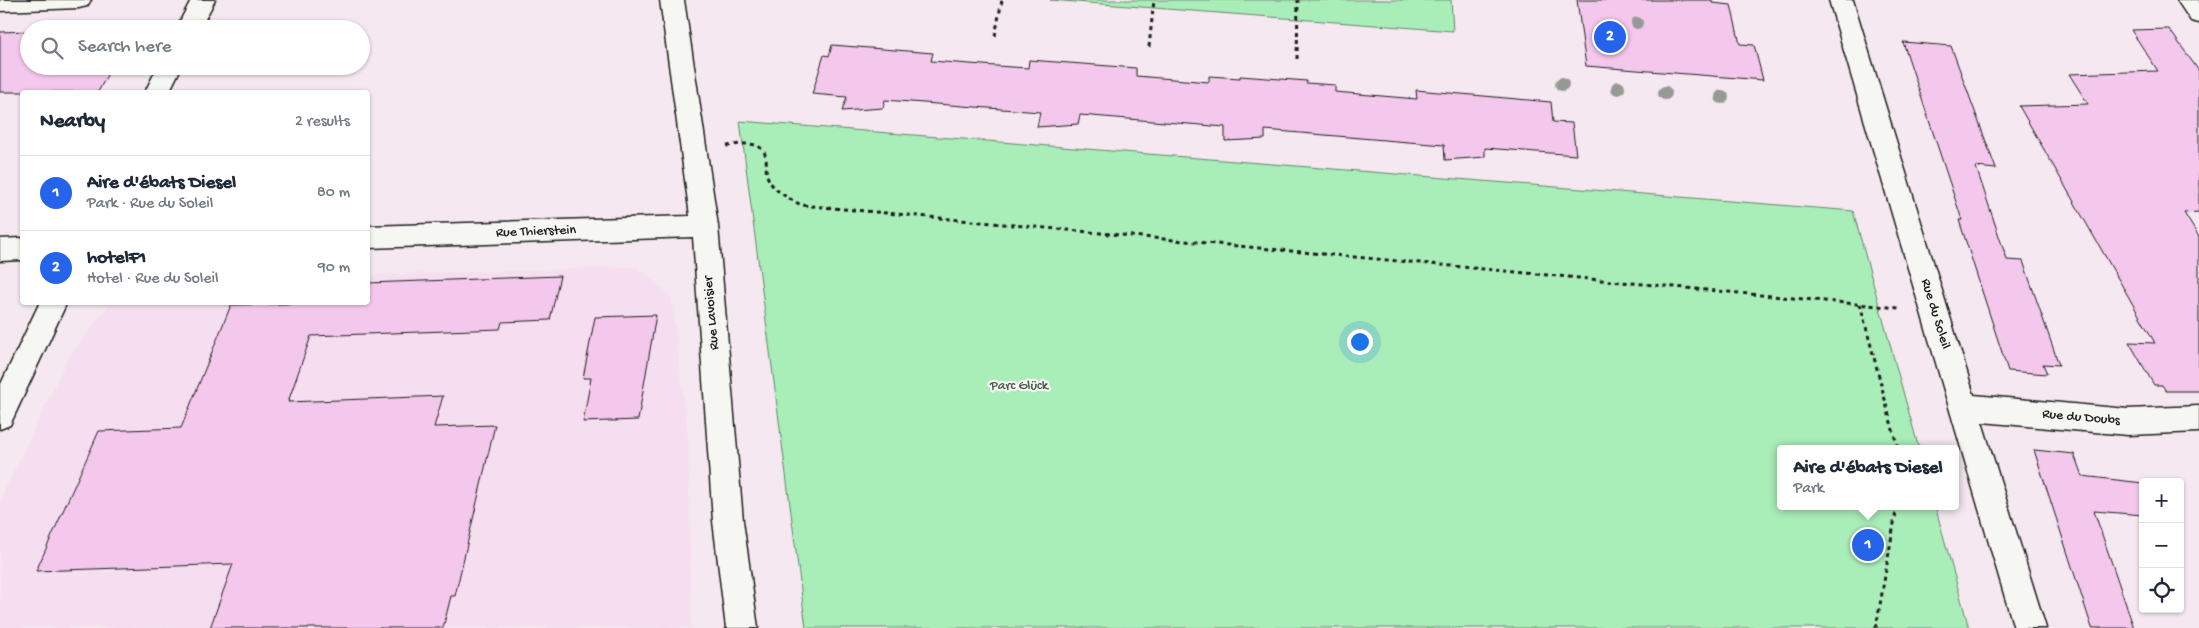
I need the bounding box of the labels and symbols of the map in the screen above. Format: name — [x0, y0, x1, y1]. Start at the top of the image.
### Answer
pin: 2 — [1594, 18, 1626, 56]
street label: Rue Thierstein — [496, 222, 577, 242]
street label: Rue Lavoisier — [700, 274, 724, 351]
street label: Rue du Soleil — [1916, 277, 1954, 351]
your location — [1347, 329, 1373, 355]
park label: Parc Glück — [989, 378, 1050, 395]
street label: Rue du Doubs — [2041, 406, 2121, 430]
pin: 1 — [1852, 526, 1884, 564]

